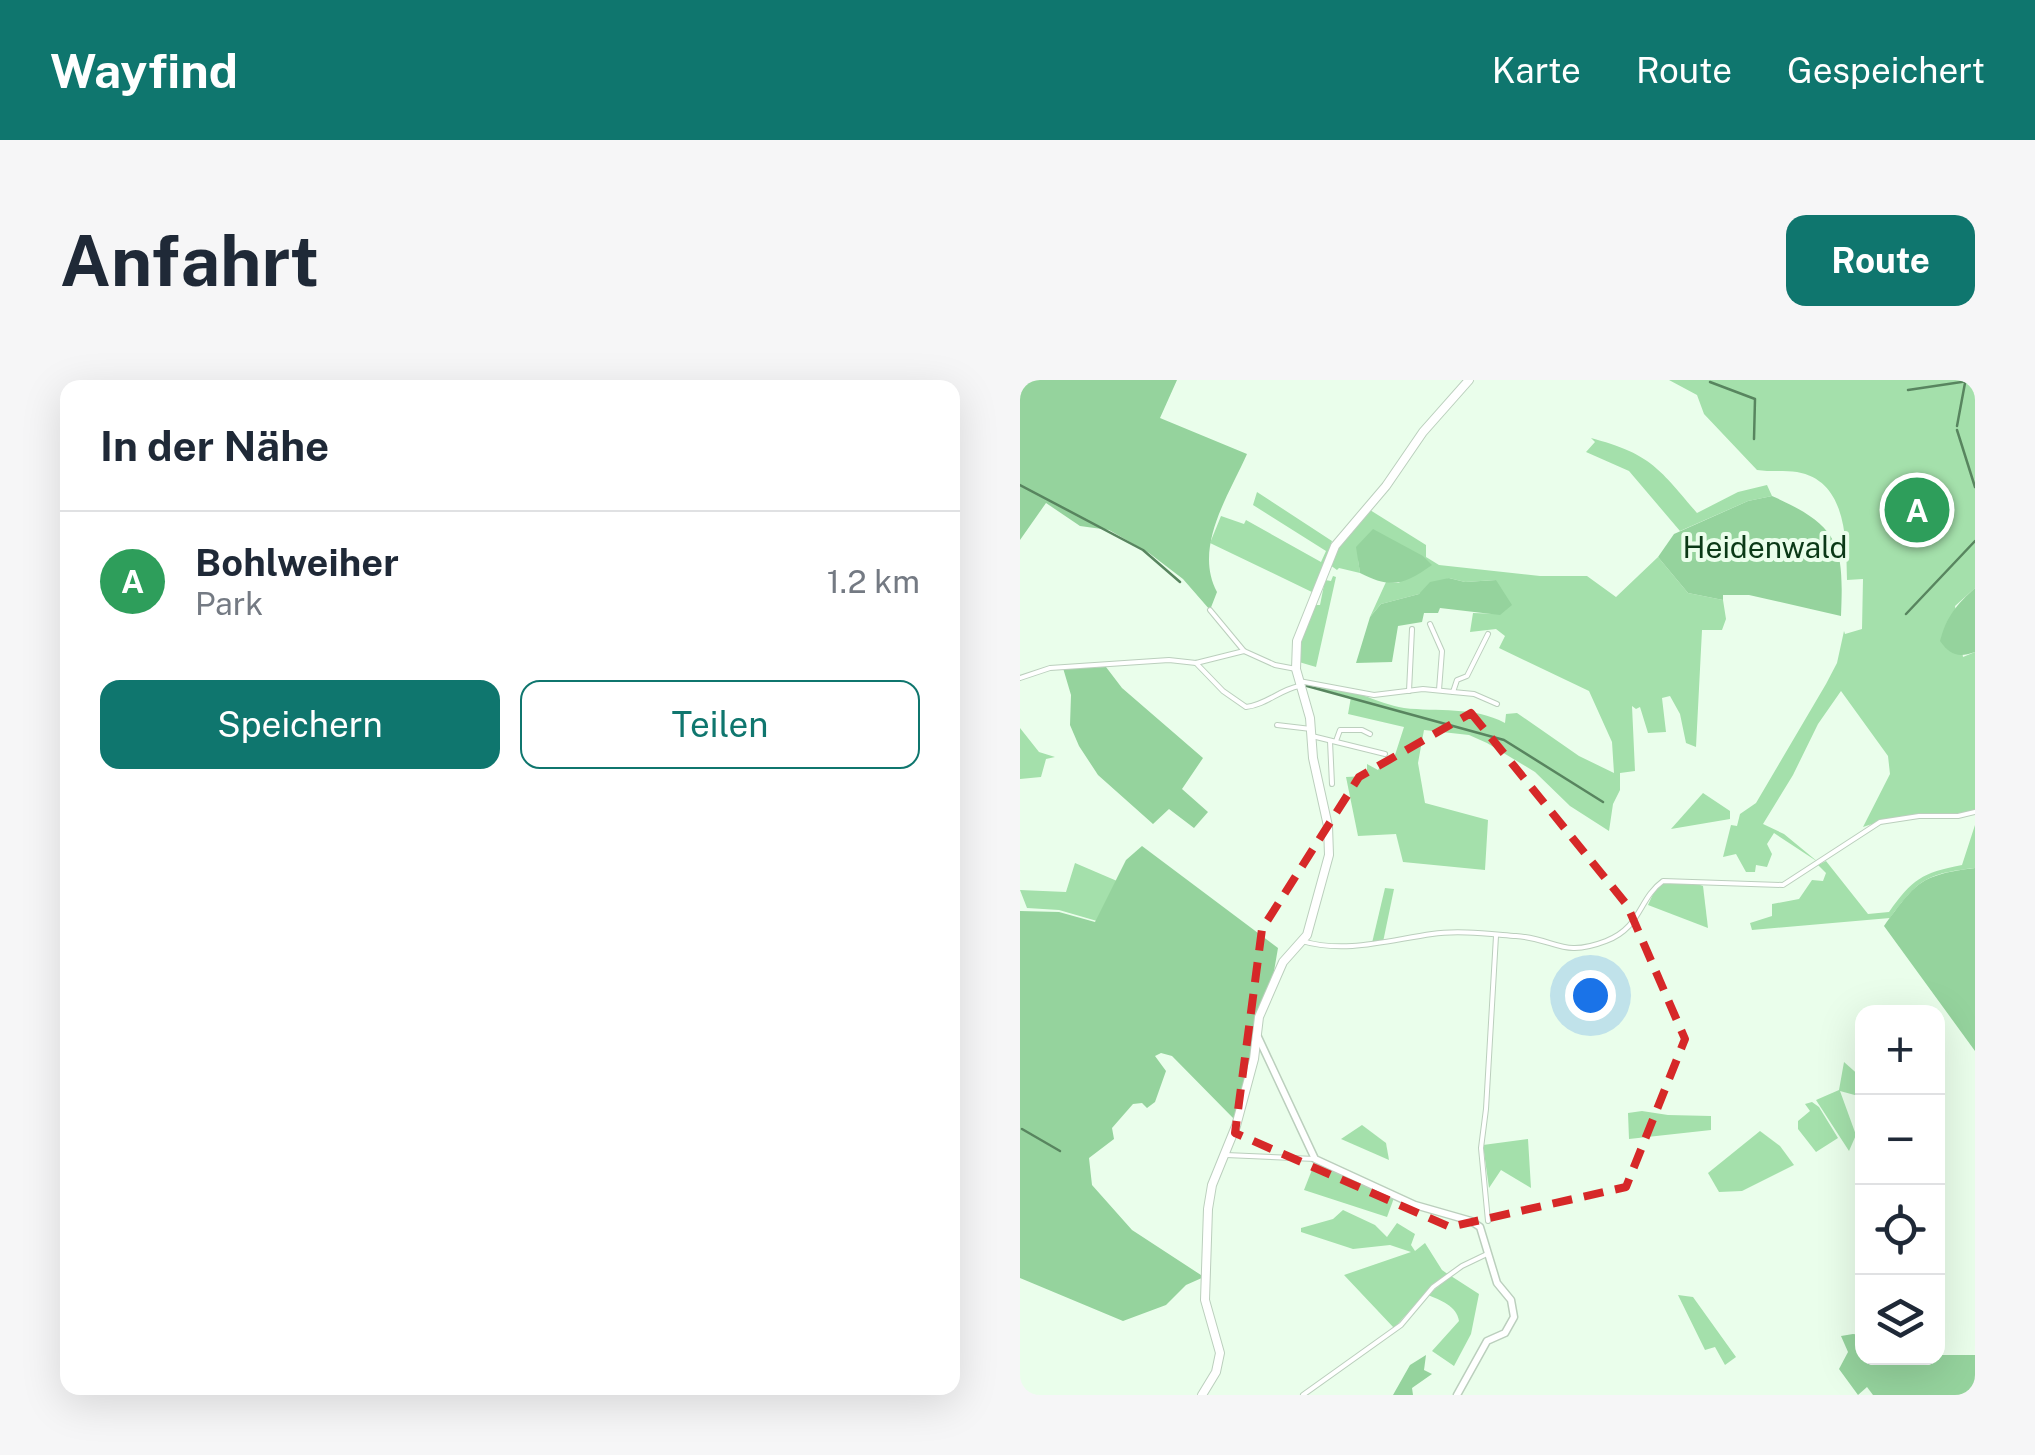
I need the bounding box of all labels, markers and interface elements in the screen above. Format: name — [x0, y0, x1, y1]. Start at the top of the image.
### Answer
text: Wayfind — [50, 42, 238, 99]
text: Karte — [1492, 50, 1581, 91]
text: Route — [1636, 50, 1732, 91]
text: Gespeichert — [1787, 50, 1985, 91]
button: Route — [1786, 215, 1975, 306]
text: Anfahrt — [60, 219, 319, 302]
text: In der Nähe — [100, 421, 329, 470]
pin: A — [1884, 472, 1950, 548]
park label: Heidenwald — [1683, 529, 1847, 565]
text: Bohlweiher — [195, 540, 399, 585]
text: A — [121, 563, 144, 600]
text: 1.2 km — [827, 563, 920, 600]
text: Park — [195, 585, 263, 622]
button: Speichern — [100, 680, 500, 769]
button: Teilen — [520, 680, 920, 769]
your location — [1565, 970, 1616, 1021]
map controls — [1855, 1005, 1945, 1365]
button: + — [1855, 1005, 1945, 1095]
button: − — [1855, 1095, 1945, 1185]
button: locate — [1855, 1185, 1945, 1275]
button: layers — [1855, 1275, 1945, 1365]

